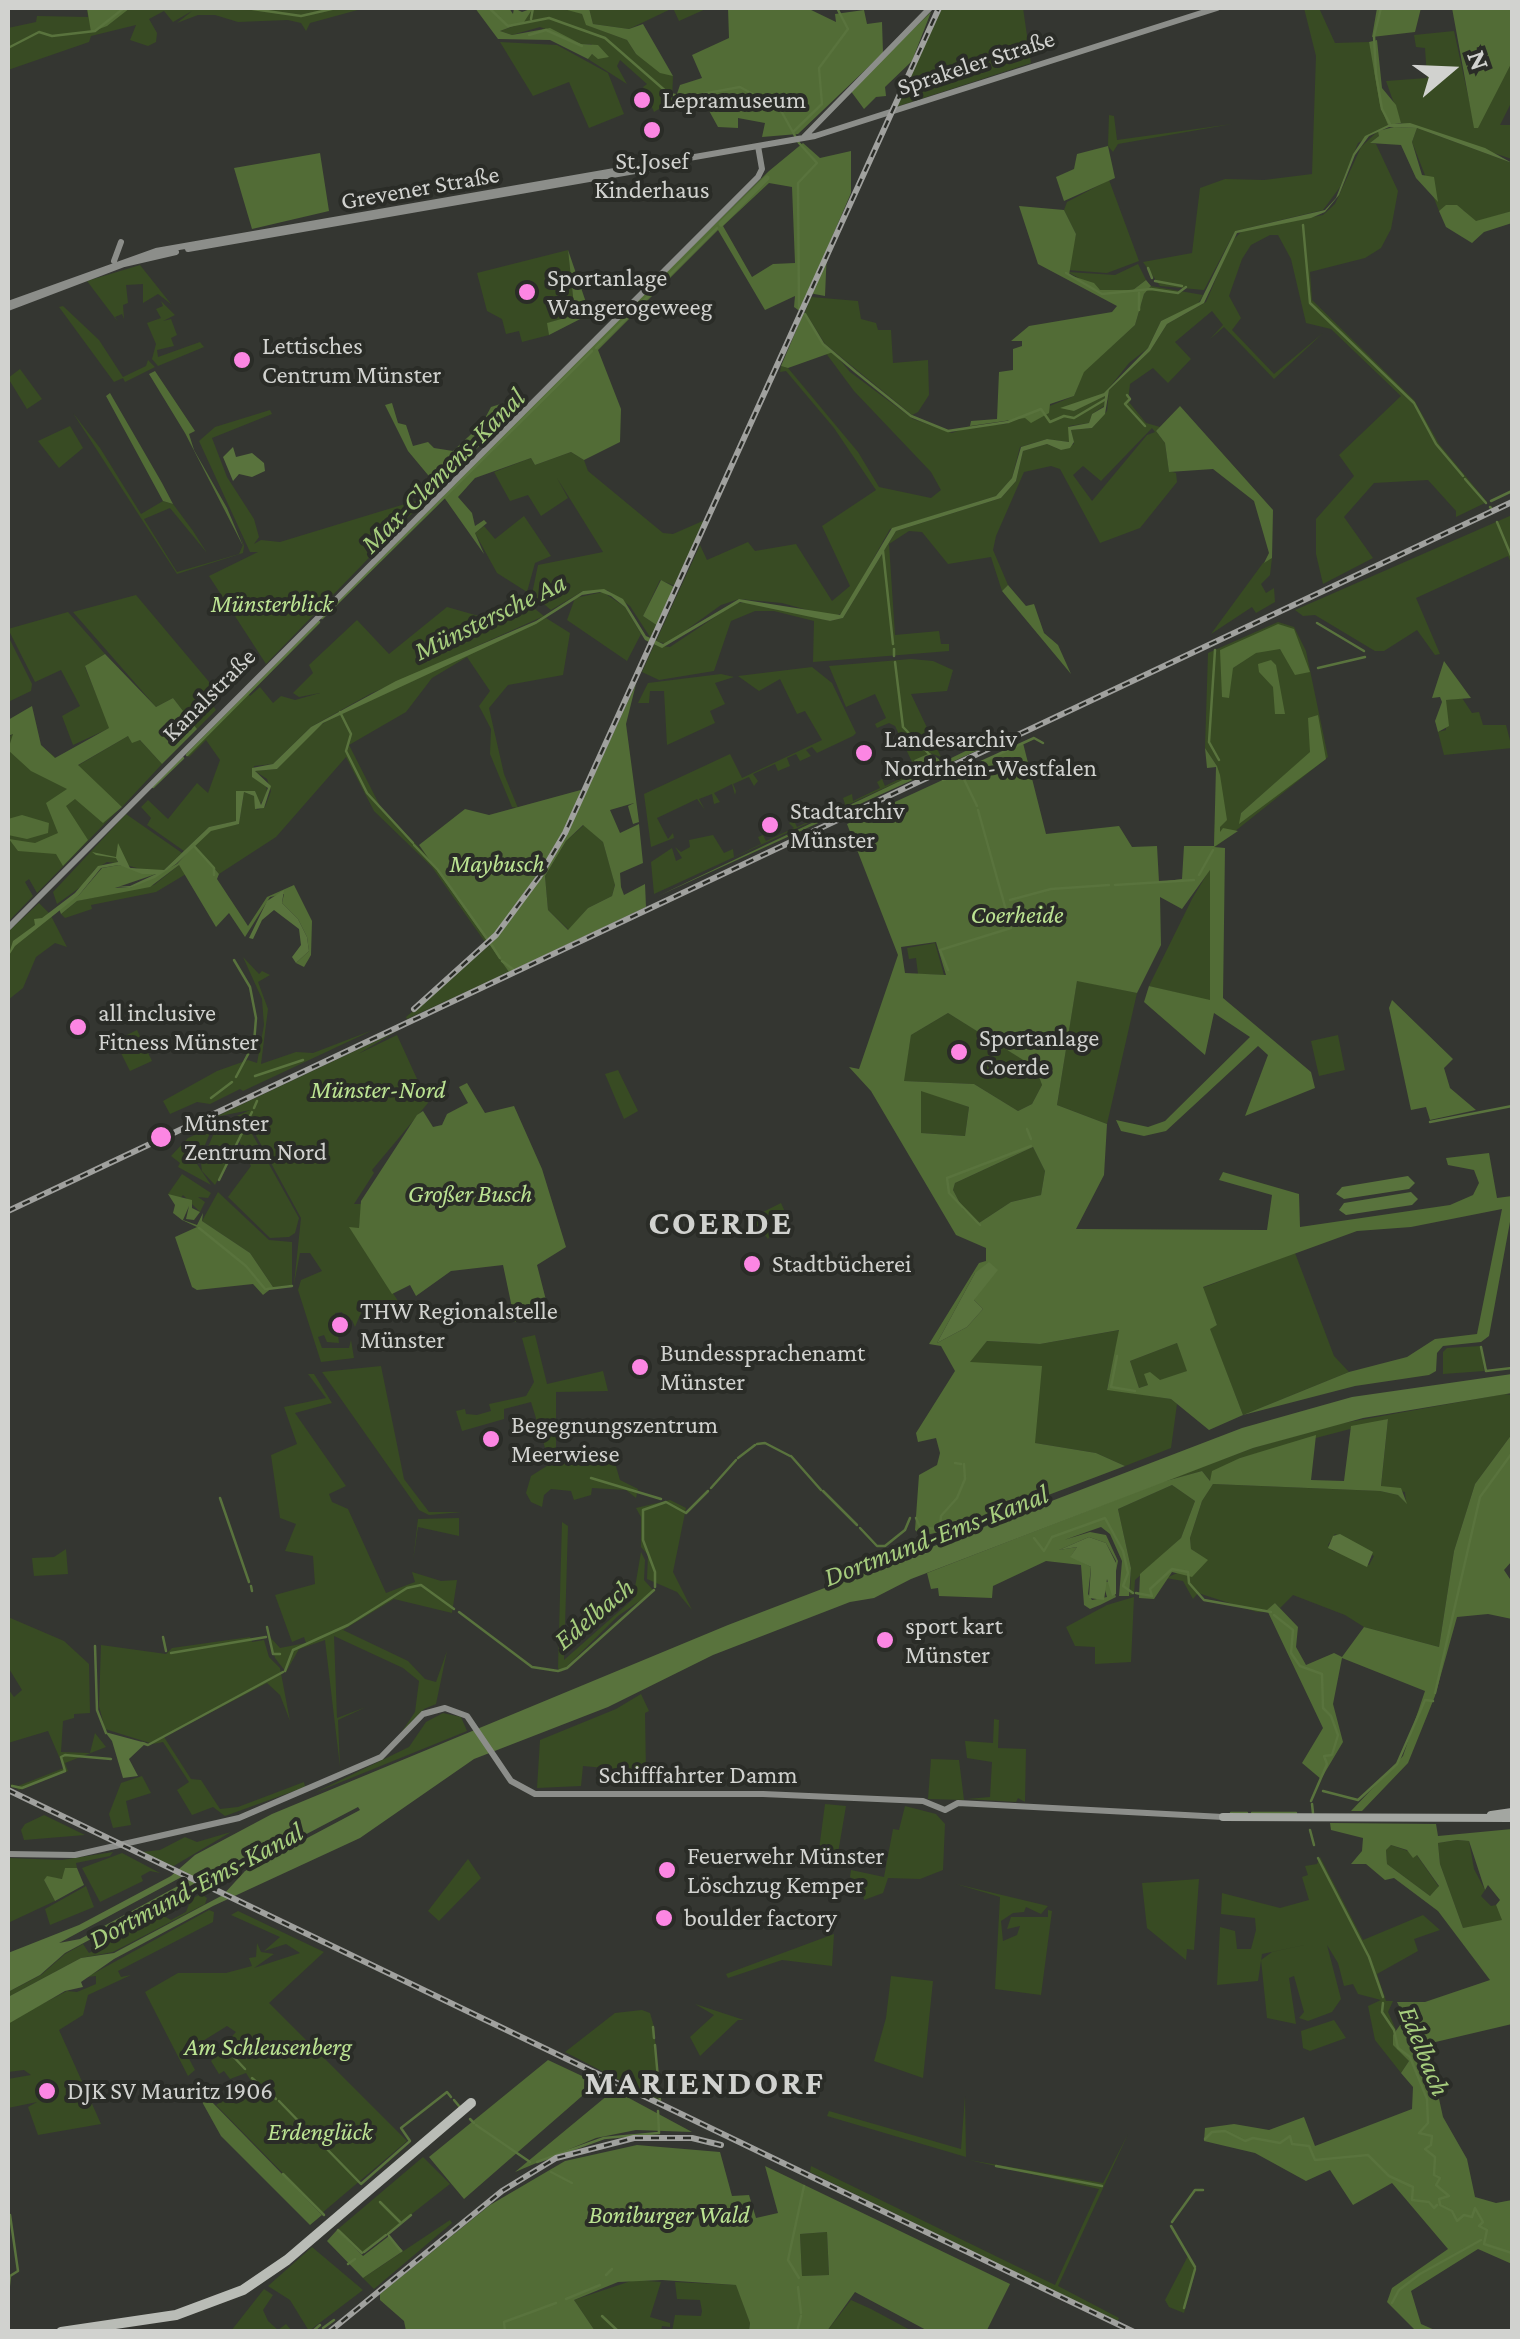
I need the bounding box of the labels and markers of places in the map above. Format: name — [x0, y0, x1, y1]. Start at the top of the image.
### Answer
place label: Lepramuseum — [662, 85, 806, 115]
marker: Lepramuseum — [631, 89, 653, 111]
marker: St.Josef Kinderhaus — [641, 119, 663, 141]
place label: St.Josef Kinderhaus — [594, 146, 710, 205]
place label: Sportanlage Wangerogeweeg — [547, 263, 713, 322]
marker: Sportanlage Wangerogeweeg — [516, 281, 538, 303]
place label: Lettisches Centrum Münster — [262, 331, 441, 390]
marker: Lettisches Centrum Münster — [231, 349, 253, 371]
place label: Landesarchiv Nordrhein-Westfalen — [884, 724, 1097, 783]
marker: Landesarchiv Nordrhein-Westfalen — [853, 742, 875, 764]
place label: Stadtarchiv Münster — [790, 796, 904, 855]
marker: Stadtarchiv Münster — [759, 814, 781, 836]
place label: all inclusive Fitness Münster — [98, 998, 259, 1057]
marker: all inclusive Fitness Münster — [67, 1016, 89, 1038]
place label: Sportanlage Coerde — [979, 1023, 1099, 1082]
marker: Sportanlage Coerde — [948, 1041, 970, 1063]
place label: Münster Zentrum Nord — [184, 1108, 327, 1167]
marker: Münster Zentrum Nord — [148, 1124, 174, 1150]
place label: Stadtbücherei — [772, 1249, 912, 1279]
marker: Stadtbücherei — [741, 1253, 763, 1275]
place label: THW Regionalstelle Münster — [360, 1296, 558, 1355]
marker: THW Regionalstelle Münster — [329, 1314, 351, 1336]
place label: Bundessprachenamt Münster — [660, 1338, 865, 1397]
marker: Bundessprachenamt Münster — [629, 1356, 651, 1378]
place label: Begegnungszentrum Meerwiese — [511, 1410, 718, 1469]
marker: Begegnungszentrum Meerwiese — [480, 1428, 502, 1450]
place label: sport kart Münster — [905, 1611, 1003, 1670]
marker: sport kart Münster — [874, 1629, 896, 1651]
place label: Feuerwehr Münster Löschzug Kemper — [687, 1841, 884, 1900]
marker: Feuerwehr Münster Löschzug Kemper — [656, 1859, 678, 1881]
place label: boulder factory — [684, 1903, 837, 1933]
marker: boulder factory — [653, 1907, 675, 1929]
place label: DJK SV Mauritz 1906 — [67, 2076, 273, 2106]
marker: DJK SV Mauritz 1906 — [36, 2080, 58, 2102]

